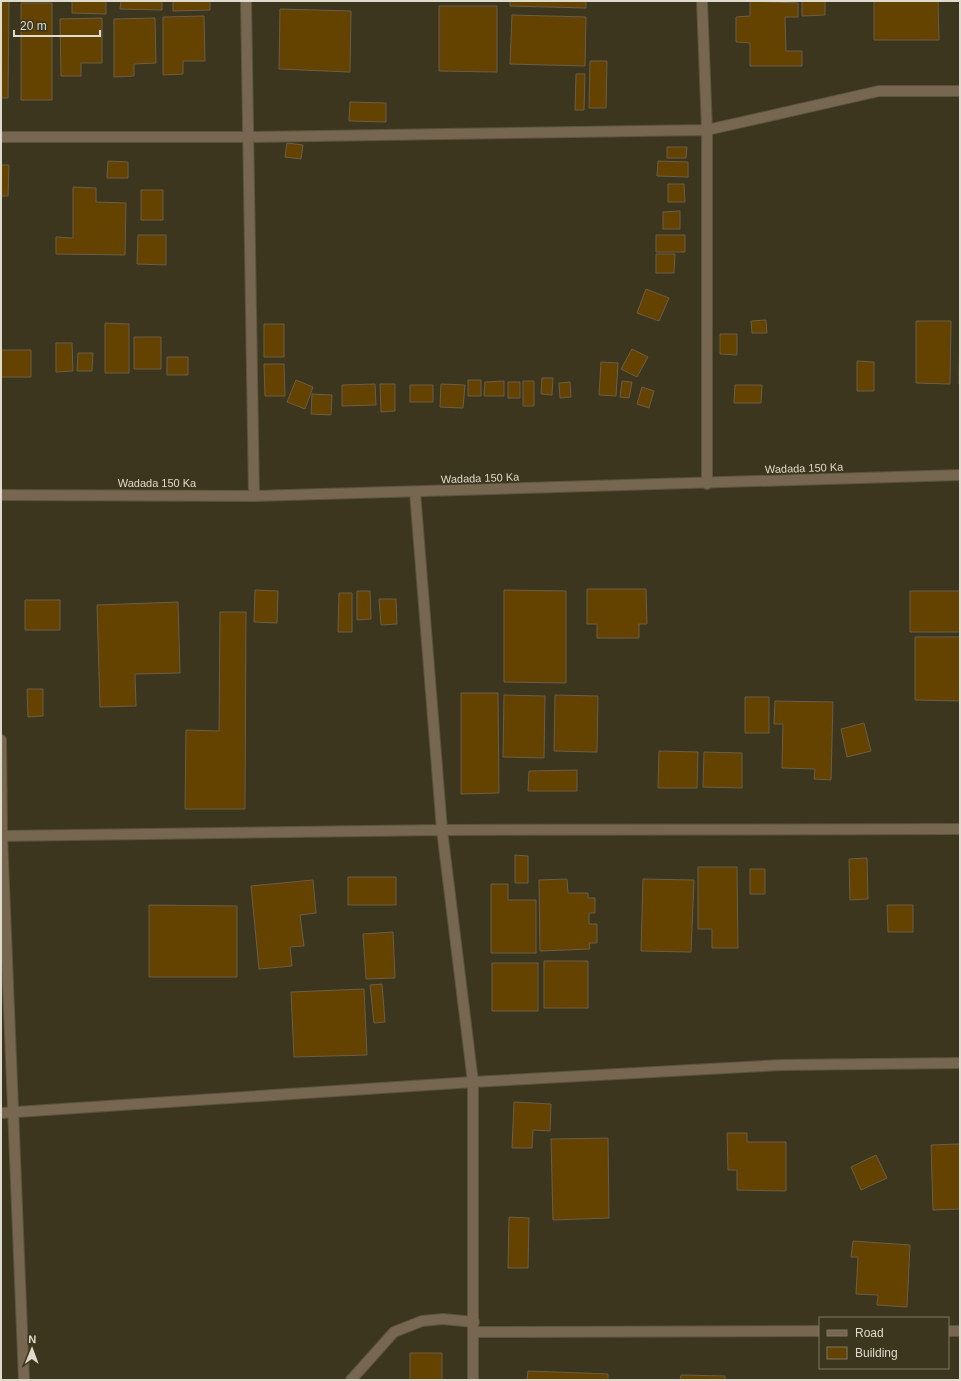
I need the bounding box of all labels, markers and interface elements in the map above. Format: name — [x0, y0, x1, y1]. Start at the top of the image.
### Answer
scale bar — [14, 12, 100, 38]
text: 20 m — [20, 19, 47, 33]
street label: Wadada 150 Ka — [765, 461, 844, 475]
street label: Wadada 150 Ka — [441, 471, 520, 485]
street label: Wadada 150 Ka — [118, 477, 197, 489]
legend — [819, 1317, 949, 1369]
text: Road — [855, 1326, 884, 1340]
north arrow — [12, 1329, 52, 1369]
text: N — [28, 1333, 36, 1345]
text: Building — [855, 1346, 898, 1360]

